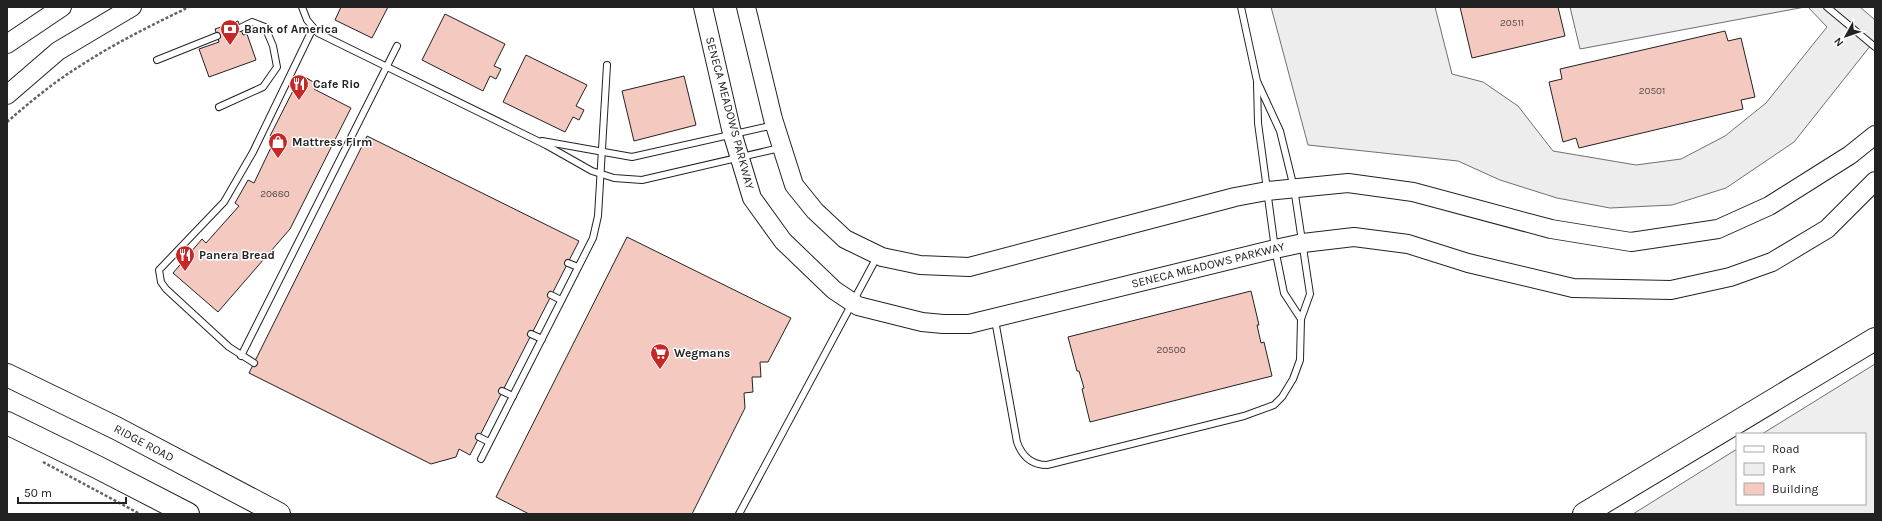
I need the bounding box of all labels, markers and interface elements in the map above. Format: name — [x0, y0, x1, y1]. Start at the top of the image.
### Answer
north arrow — [1826, 16, 1866, 56]
house number: 20511 — [1500, 17, 1524, 29]
bank icon: Bank of America — [219, 18, 241, 46]
place label: Bank of America — [244, 22, 338, 36]
street label: SENECA MEADOWS PARKWAY — [703, 35, 757, 191]
text: N — [1831, 35, 1846, 49]
restaurant icon: Cafe Rio — [288, 73, 310, 101]
place label: Cafe Rio — [313, 77, 360, 91]
house number: 20501 — [1639, 85, 1665, 97]
shop icon: Mattress Firm — [267, 131, 289, 159]
place label: Mattress Firm — [292, 135, 372, 149]
house number: 20680 — [260, 188, 290, 200]
street label: SENECA MEADOWS PARKWAY — [1130, 239, 1287, 291]
restaurant icon: Panera Bread — [174, 244, 196, 272]
place label: Panera Bread — [199, 248, 275, 262]
supermarket icon: Wegmans — [649, 342, 671, 370]
house number: 20500 — [1156, 344, 1186, 356]
place label: Wegmans — [674, 346, 730, 360]
street label: RIDGE ROAD — [112, 421, 176, 465]
legend — [1736, 433, 1866, 505]
text: Road — [1772, 442, 1800, 456]
text: Park — [1772, 462, 1797, 476]
scale bar — [18, 479, 126, 505]
text: Building — [1772, 482, 1819, 496]
text: 50 m — [24, 486, 52, 500]

